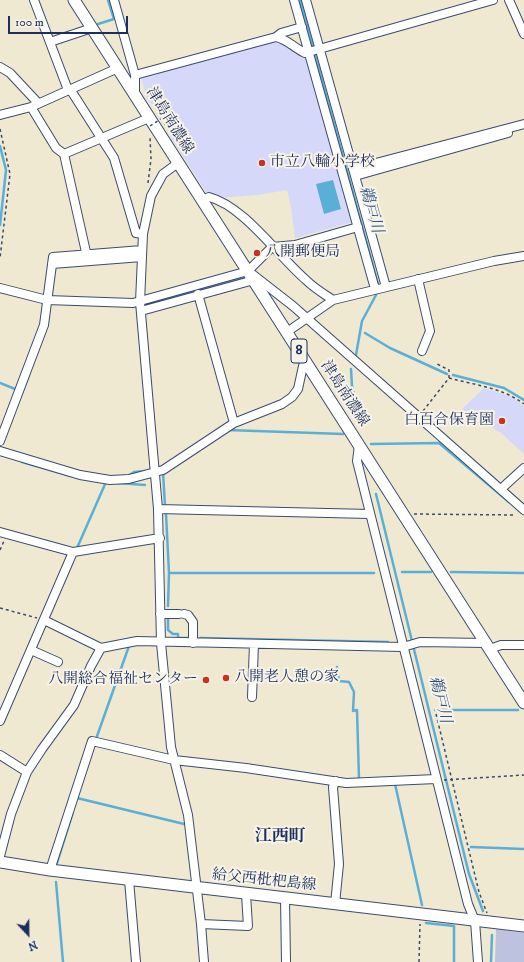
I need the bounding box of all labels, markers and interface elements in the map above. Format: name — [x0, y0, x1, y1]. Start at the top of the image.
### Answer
scale bar — [10, 8, 130, 34]
text: 100 m — [15, 15, 44, 30]
street label: 津島南濃線 — [141, 84, 197, 158]
place label: 市立八輪小学校 — [270, 154, 375, 172]
marker: 市立八輪小学校 — [257, 158, 267, 168]
water label: 鵜戸川 — [354, 184, 386, 236]
place label: 八開郵便局 — [265, 244, 340, 262]
marker: 八開郵便局 — [252, 248, 262, 258]
road number: 8 — [291, 339, 307, 363]
street label: 津島南濃線 — [316, 358, 372, 430]
place label: 白百合保育園 — [404, 412, 494, 430]
marker: 白百合保育園 — [497, 416, 507, 426]
place label: 八開老人憩の家 — [234, 669, 339, 687]
place label: 八開総合福祉センター — [48, 671, 198, 689]
marker: 八開老人憩の家 — [221, 673, 231, 683]
water label: 鵜戸川 — [424, 674, 454, 726]
marker: 八開総合福祉センター — [201, 675, 211, 685]
district label: 江西町 — [255, 827, 305, 847]
street label: 給父西枇杷島線 — [211, 867, 317, 895]
north arrow — [8, 914, 48, 954]
text: N — [26, 937, 39, 953]

